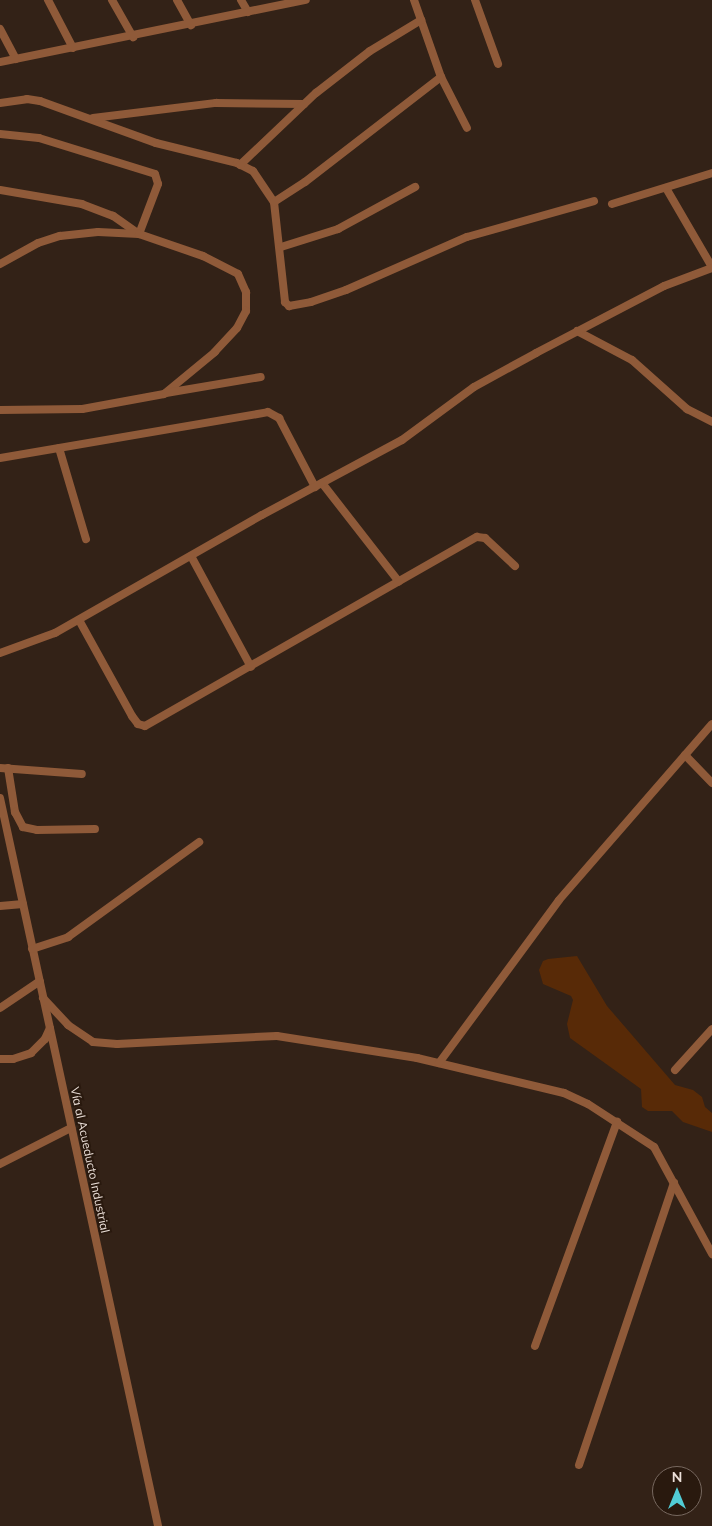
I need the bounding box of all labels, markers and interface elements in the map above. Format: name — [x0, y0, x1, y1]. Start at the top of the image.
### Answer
street label: Vía al Acueducto Industrial — [67, 1086, 113, 1234]
north arrow — [652, 1466, 702, 1516]
text: N — [672, 1468, 682, 1486]

